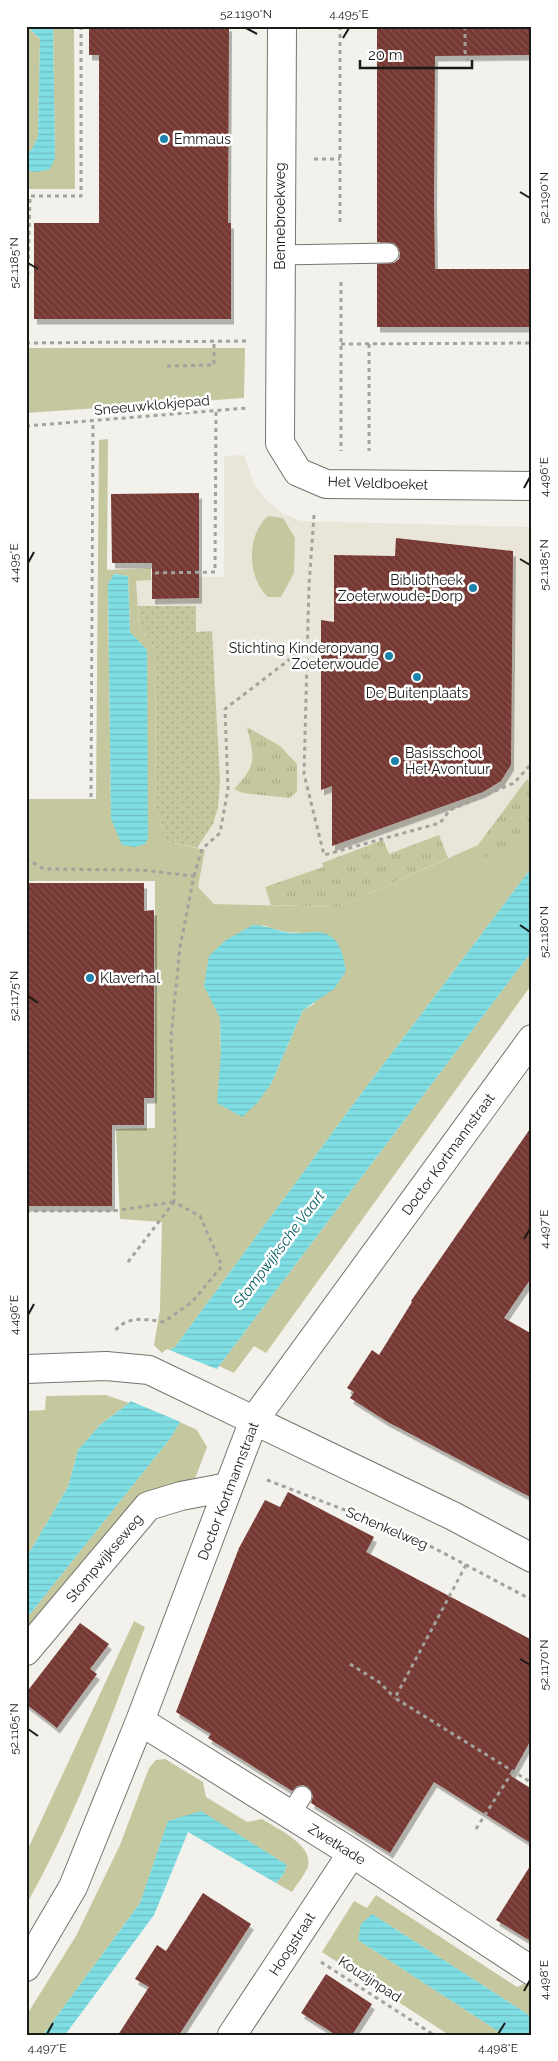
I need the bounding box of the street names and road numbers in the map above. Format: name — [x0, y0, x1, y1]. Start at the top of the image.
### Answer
street label: Bennebroekweg — [272, 162, 288, 270]
street label: Sneeuwklokjepad — [93, 392, 211, 418]
street label: Het Veldboeket — [327, 473, 429, 493]
street label: Doctor Kortmannstraat — [398, 1090, 498, 1218]
street label: Doctor Kortmannstraat — [194, 1419, 262, 1562]
street label: Schenkelweg — [344, 1504, 430, 1552]
street label: Stompwijkseweg — [62, 1511, 146, 1605]
street label: Zwetkade — [305, 1820, 369, 1868]
street label: Hoogstraat — [266, 1909, 318, 1978]
street label: Kouzijnpad — [336, 1953, 404, 2005]

